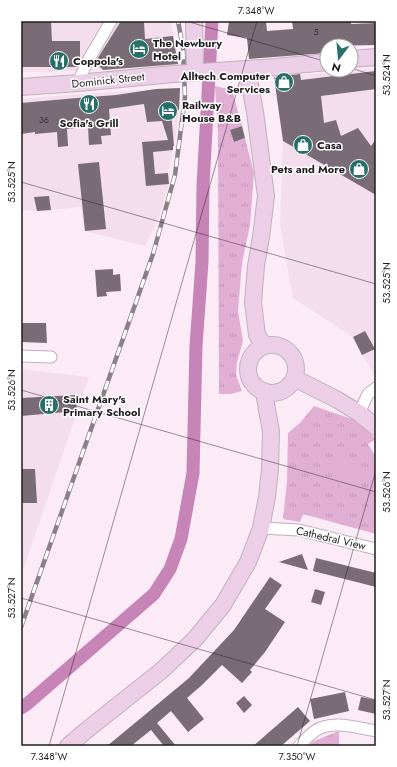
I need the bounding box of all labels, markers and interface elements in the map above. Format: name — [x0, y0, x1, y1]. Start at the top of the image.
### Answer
text: 7.348°W — [238, 3, 274, 18]
house number: 5 — [313, 25, 319, 38]
place label: The Newbury Hotel — [153, 35, 222, 64]
hotel icon: The Newbury Hotel — [128, 38, 150, 60]
north arrow — [319, 38, 359, 78]
restaurant icon: Coppola's — [48, 50, 70, 72]
place label: Coppola's — [73, 53, 123, 69]
text: 53.524°N — [379, 54, 394, 96]
text: N — [330, 59, 343, 77]
street label: Dominick Street — [71, 68, 146, 92]
place label: Alltech Computer Services — [180, 68, 270, 97]
shop icon: Alltech Computer Services — [273, 71, 295, 93]
restaurant icon: Sofia's Grill — [78, 93, 100, 115]
place label: Railway House B&B — [182, 97, 241, 126]
hotel icon: Railway House B&B — [157, 100, 179, 122]
house number: 36 — [39, 113, 49, 126]
place label: Sofia's Grill — [60, 115, 118, 131]
shop icon: Casa — [292, 134, 314, 156]
place label: Casa — [317, 137, 342, 153]
shop icon: Pets and More — [348, 158, 370, 180]
text: 53.525°N — [4, 161, 19, 203]
place label: Pets and More — [271, 161, 345, 177]
text: 53.525°N — [379, 262, 394, 304]
text: 53.526°N — [4, 369, 19, 411]
place label: Saint Mary's Primary School — [63, 391, 141, 420]
building icon: Saint Mary's Primary School — [38, 394, 60, 416]
text: 53.526°N — [379, 471, 394, 513]
street label: Cathedral View — [295, 522, 368, 554]
text: 53.527°N — [4, 577, 19, 619]
text: 53.527°N — [379, 679, 394, 721]
text: 7.348°W — [31, 749, 67, 764]
text: 7.350°W — [278, 749, 316, 764]

